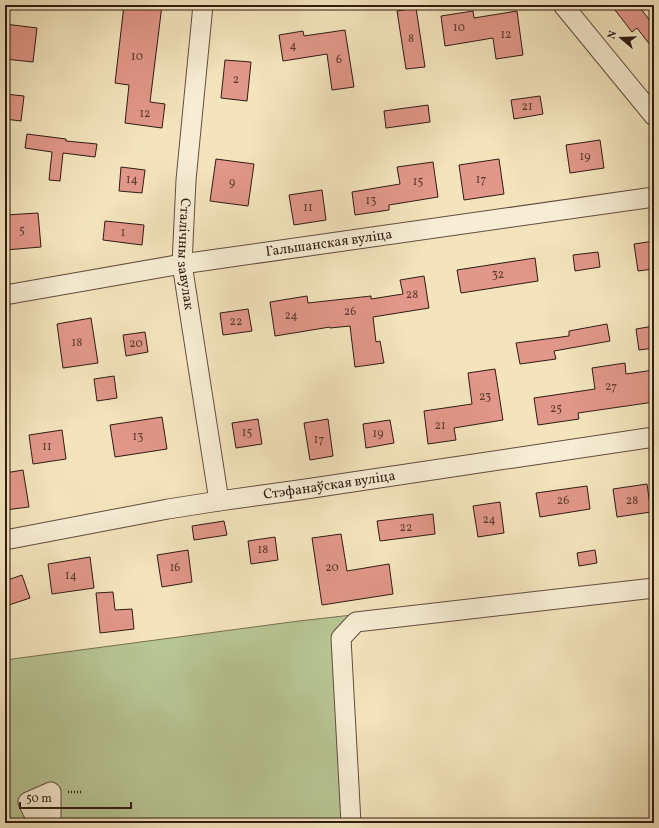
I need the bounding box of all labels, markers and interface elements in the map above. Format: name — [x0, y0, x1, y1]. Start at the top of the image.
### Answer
north arrow — [601, 18, 641, 58]
house number: 10 — [453, 20, 465, 36]
house number: 12 — [500, 27, 512, 43]
text: N — [605, 29, 621, 41]
house number: 8 — [408, 31, 414, 47]
house number: 4 — [289, 38, 297, 54]
house number: 10 — [131, 49, 143, 65]
house number: 6 — [336, 52, 342, 68]
house number: 2 — [233, 72, 239, 88]
house number: 21 — [521, 99, 533, 115]
house number: 12 — [139, 106, 151, 122]
house number: 19 — [580, 149, 590, 165]
house number: 14 — [126, 172, 138, 188]
house number: 17 — [476, 172, 486, 188]
house number: 15 — [413, 174, 423, 190]
house number: 9 — [229, 175, 235, 191]
house number: 13 — [366, 193, 376, 209]
street label: Сталічны завулак — [172, 198, 199, 312]
house number: 11 — [303, 200, 313, 216]
house number: 5 — [19, 223, 25, 239]
house number: 1 — [121, 225, 125, 241]
street label: Гальшанская вуліца — [264, 225, 393, 262]
house number: 32 — [492, 267, 504, 283]
house number: 28 — [406, 287, 418, 303]
house number: 26 — [344, 304, 356, 320]
house number: 24 — [284, 308, 298, 324]
house number: 22 — [230, 314, 242, 330]
house number: 18 — [72, 335, 82, 351]
house number: 20 — [129, 336, 143, 352]
house number: 27 — [605, 379, 617, 395]
house number: 23 — [479, 389, 491, 405]
house number: 25 — [550, 401, 562, 417]
house number: 21 — [434, 418, 446, 434]
house number: 15 — [242, 425, 252, 441]
house number: 19 — [373, 426, 383, 442]
house number: 13 — [133, 429, 143, 445]
house number: 17 — [314, 432, 324, 448]
house number: 11 — [42, 439, 52, 455]
street label: Стэфанаўская вуліца — [262, 466, 397, 504]
house number: 26 — [557, 493, 569, 509]
house number: 28 — [626, 493, 638, 509]
house number: 24 — [482, 512, 496, 528]
house number: 22 — [400, 520, 412, 536]
house number: 18 — [258, 542, 268, 558]
house number: 16 — [170, 560, 180, 576]
house number: 20 — [325, 560, 339, 576]
house number: 14 — [65, 568, 77, 584]
scale bar — [20, 784, 131, 810]
text: 50 m — [26, 791, 52, 807]

